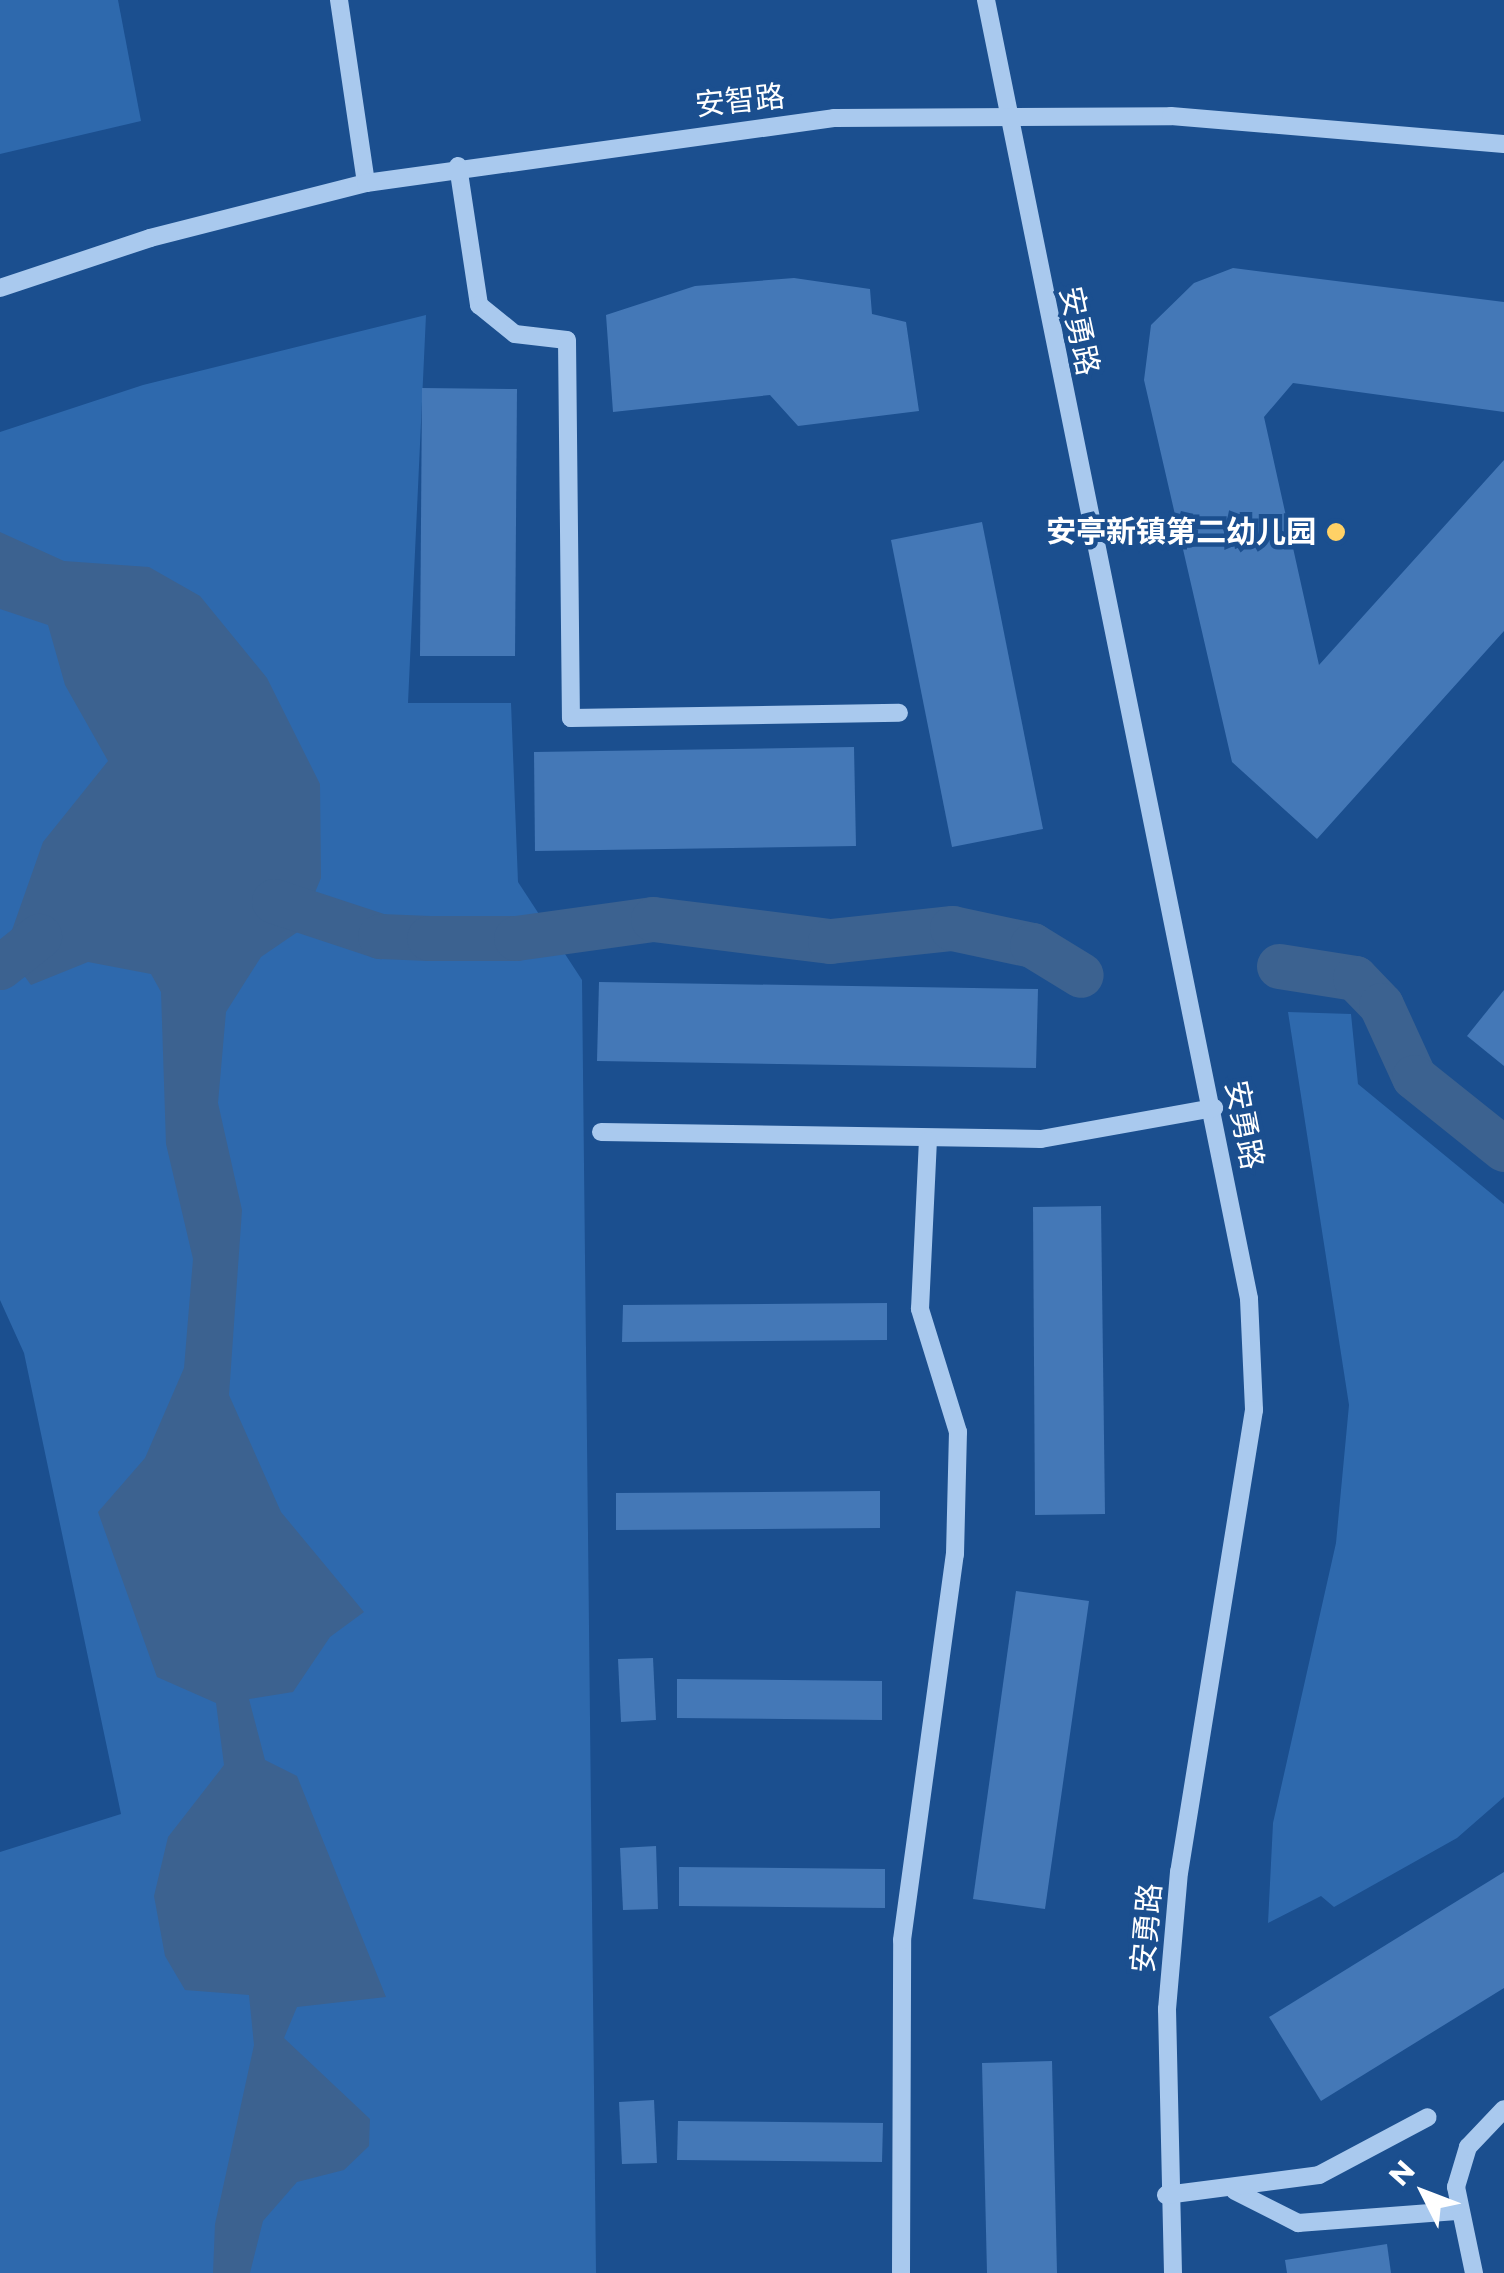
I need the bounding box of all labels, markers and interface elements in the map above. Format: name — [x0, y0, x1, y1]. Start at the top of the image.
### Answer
street label: 安智路 — [693, 78, 787, 124]
street label: 安勇路 — [1052, 283, 1106, 379]
place label: 安亭新镇第二幼儿园 — [1046, 514, 1316, 550]
marker: 安亭新镇第二幼儿园 — [1325, 521, 1347, 543]
street label: 安勇路 — [1218, 1077, 1270, 1173]
street label: 安勇路 — [1125, 1882, 1169, 1974]
north arrow — [1374, 2143, 1474, 2243]
text: N — [1382, 2153, 1422, 2193]

